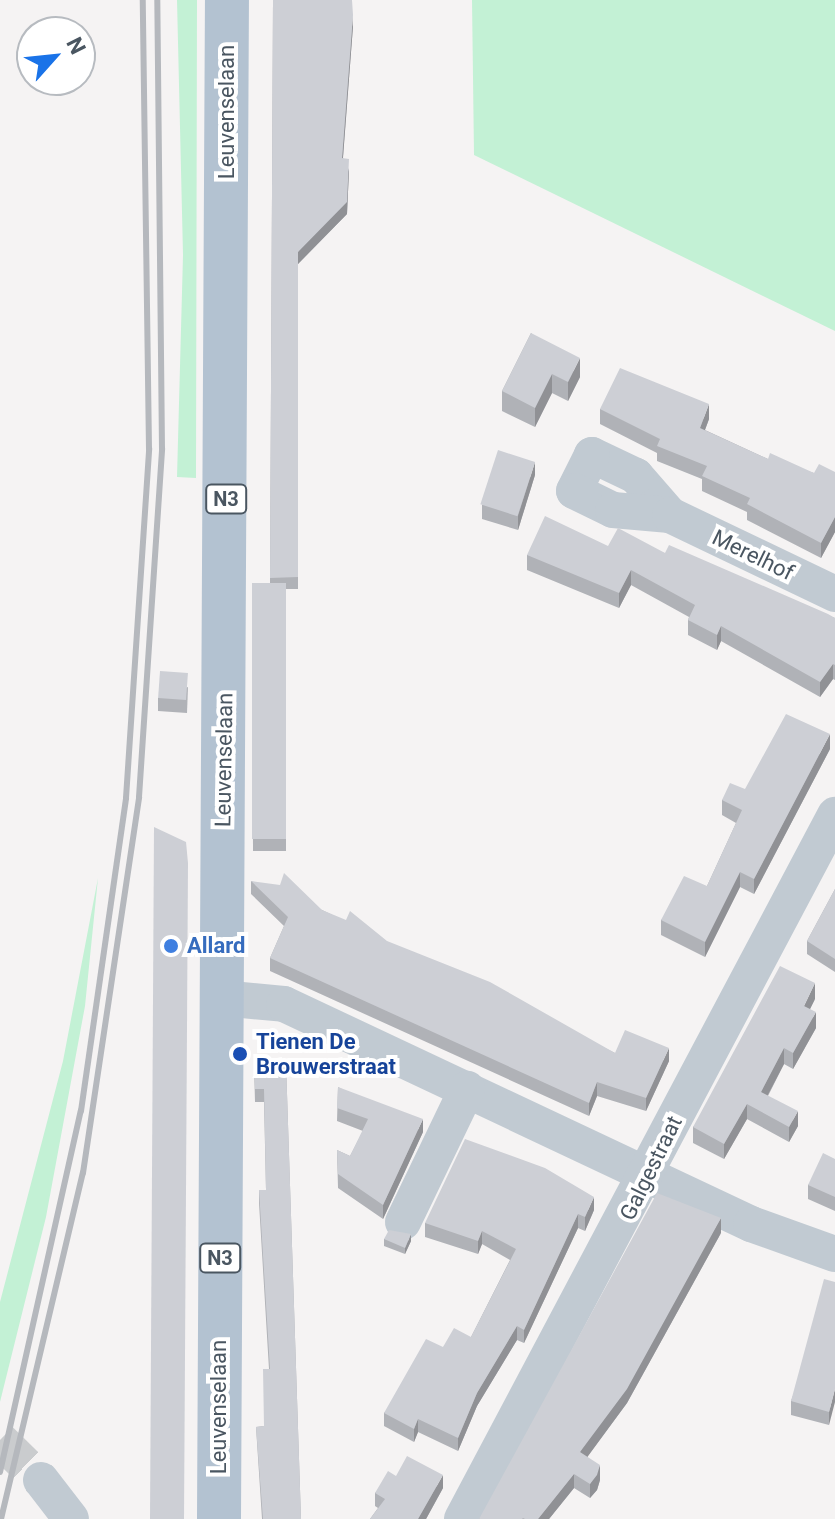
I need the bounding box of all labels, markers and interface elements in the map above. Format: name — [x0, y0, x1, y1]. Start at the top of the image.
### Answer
north arrow — [16, 16, 96, 96]
text: N — [61, 33, 91, 58]
street label: Leuvenselaan — [214, 45, 240, 179]
road number: N3 — [204, 483, 248, 515]
street label: Merelhof — [708, 524, 798, 586]
street label: Leuvenselaan — [210, 693, 238, 827]
place label: Allard — [187, 933, 245, 959]
marker: Allard — [162, 937, 180, 955]
place label: Tienen De Brouwerstraat — [256, 1028, 396, 1080]
marker: Tienen De Brouwerstraat — [231, 1045, 249, 1063]
street label: Galgestraat — [614, 1111, 688, 1225]
road number: N3 — [198, 1242, 242, 1274]
street label: Leuvenselaan — [206, 1340, 232, 1474]

